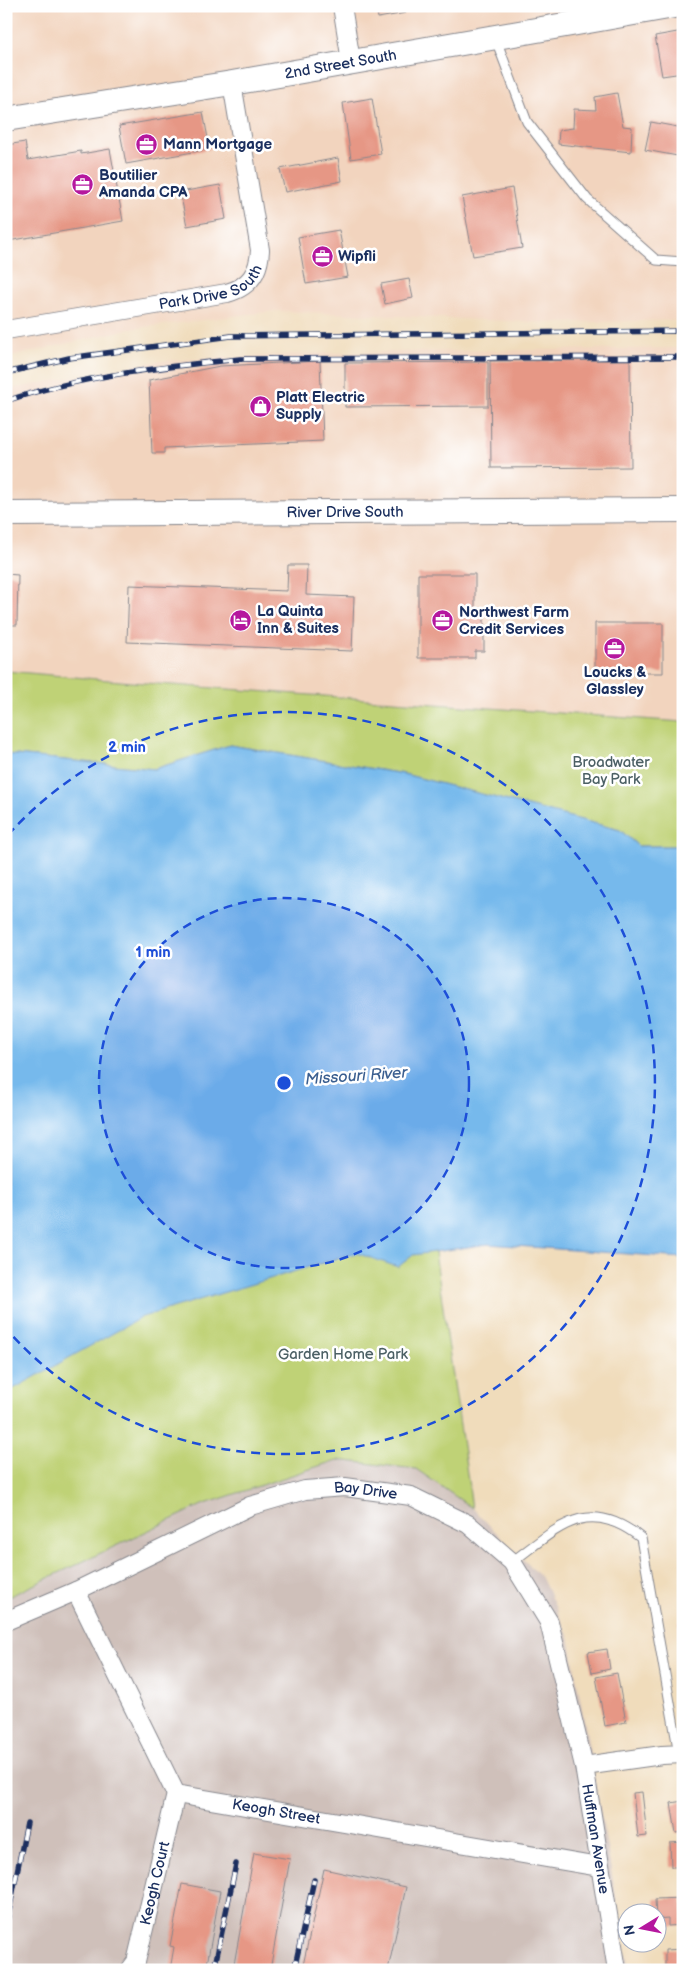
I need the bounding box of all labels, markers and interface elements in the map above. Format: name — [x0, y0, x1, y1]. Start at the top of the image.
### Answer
street label: 2nd Street South — [283, 45, 398, 84]
office icon: Mann Mortgage — [135, 132, 159, 156]
place label: Mann Mortgage — [163, 135, 272, 154]
place label: Boutilier Amanda CPA — [98, 166, 188, 202]
office icon: Boutilier Amanda CPA — [71, 172, 95, 196]
office icon: Wipfli — [310, 244, 334, 268]
place label: Wipfli — [338, 247, 376, 266]
street label: Park Drive South — [157, 262, 267, 314]
place label: Platt Electric Supply — [276, 388, 365, 424]
shop icon: Platt Electric Supply — [248, 394, 272, 418]
street label: River Drive South — [286, 503, 404, 522]
place label: La Quinta Inn & Suites — [257, 602, 339, 638]
place label: Northwest Farm Credit Services — [459, 603, 569, 639]
hotel icon: La Quinta Inn & Suites — [229, 608, 253, 632]
office icon: Northwest Farm Credit Services — [431, 609, 455, 633]
office icon: Loucks & Glassley — [603, 637, 627, 661]
place label: Loucks & Glassley — [584, 663, 646, 699]
text: 2 min — [108, 738, 146, 757]
park label: Broadwater Bay Park — [572, 753, 650, 789]
text: 1 min — [135, 943, 171, 962]
water label: Missouri River — [304, 1063, 409, 1090]
centre of rings — [275, 1074, 293, 1092]
park label: Garden Home Park — [278, 1345, 409, 1364]
street label: Bay Drive — [333, 1478, 399, 1504]
street label: Huffman Avenue — [577, 1783, 614, 1896]
street label: Keogh Street — [231, 1795, 322, 1829]
street label: Keogh Court — [136, 1839, 174, 1927]
north arrow — [616, 1904, 666, 1954]
text: N — [620, 1924, 639, 1937]

